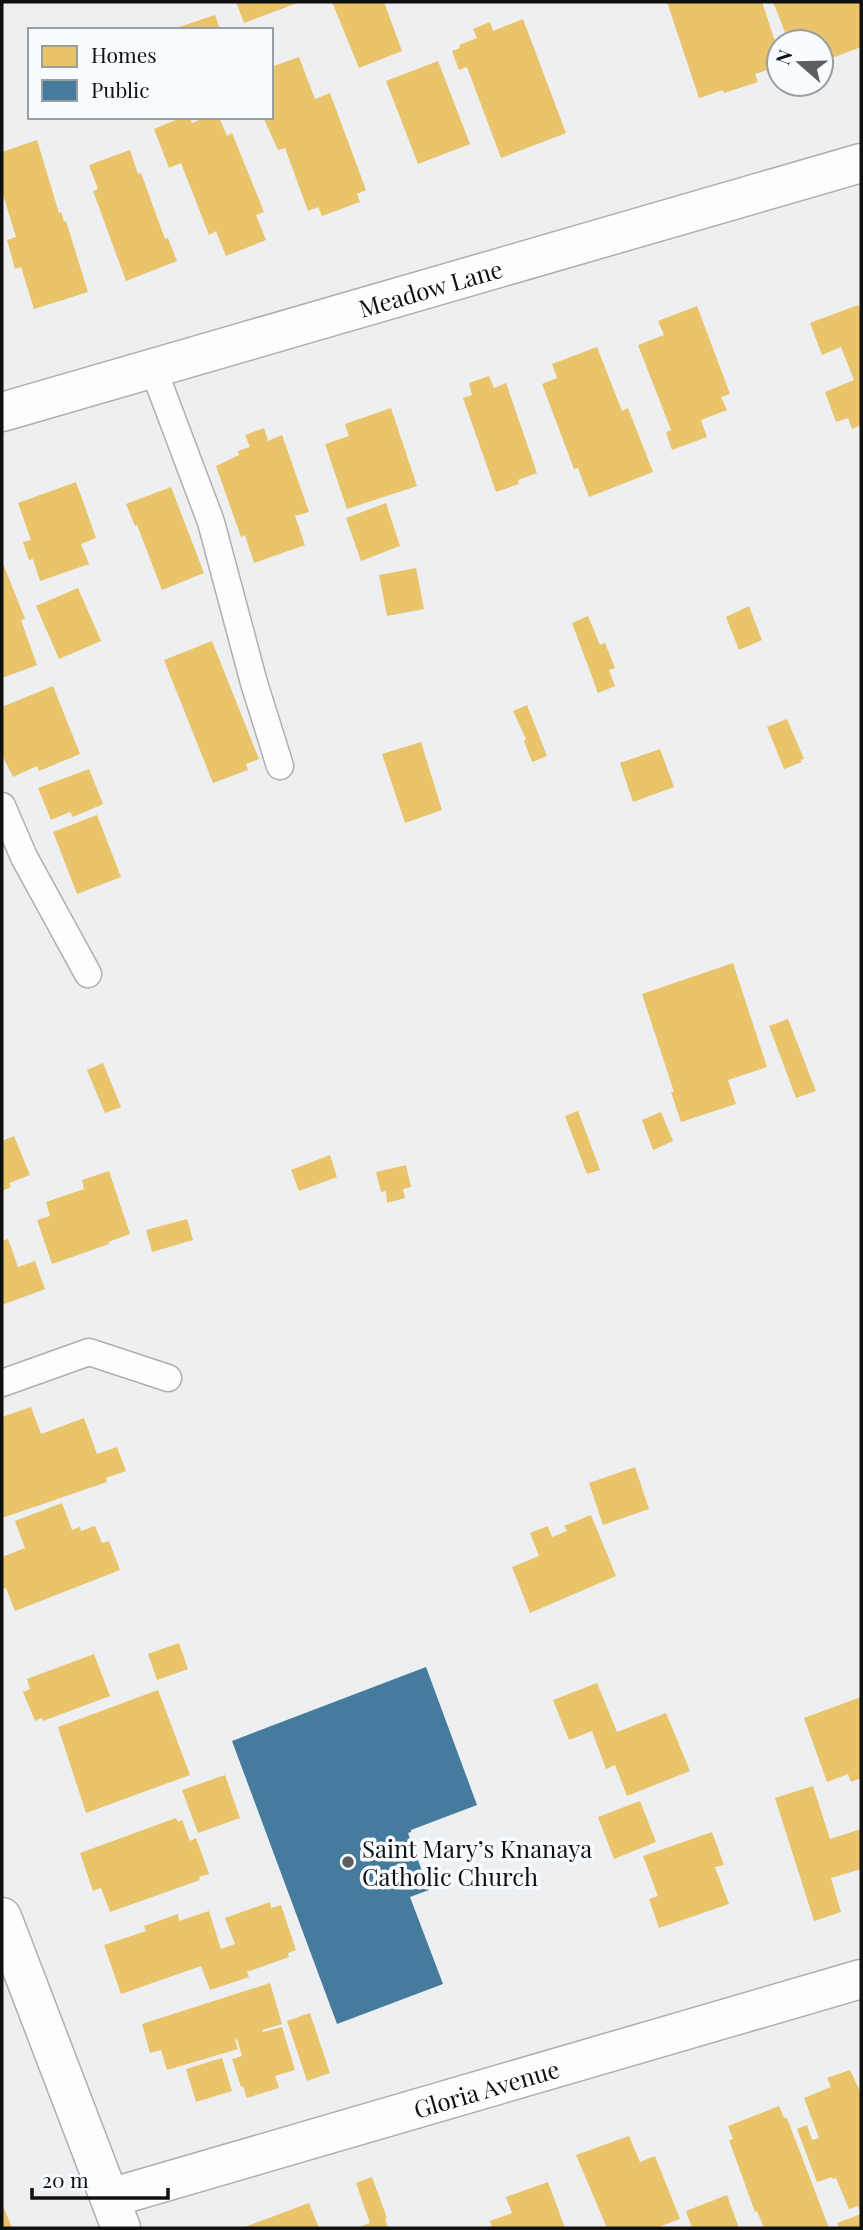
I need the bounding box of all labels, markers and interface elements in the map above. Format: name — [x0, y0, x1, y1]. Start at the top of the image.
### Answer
legend — [28, 28, 273, 119]
north arrow — [765, 28, 835, 98]
text: Homes — [91, 40, 157, 68]
text: N — [769, 46, 798, 68]
text: Public — [91, 75, 149, 103]
street label: Meadow Lane — [355, 252, 506, 324]
place label: Saint Mary’s Knanaya Catholic Church — [362, 1832, 592, 1892]
marker: Saint Mary’s Knanaya Catholic Church — [340, 1854, 356, 1870]
street label: Gloria Avenue — [410, 2052, 563, 2125]
scale bar — [32, 2156, 168, 2200]
text: 20 m — [42, 2165, 89, 2193]

